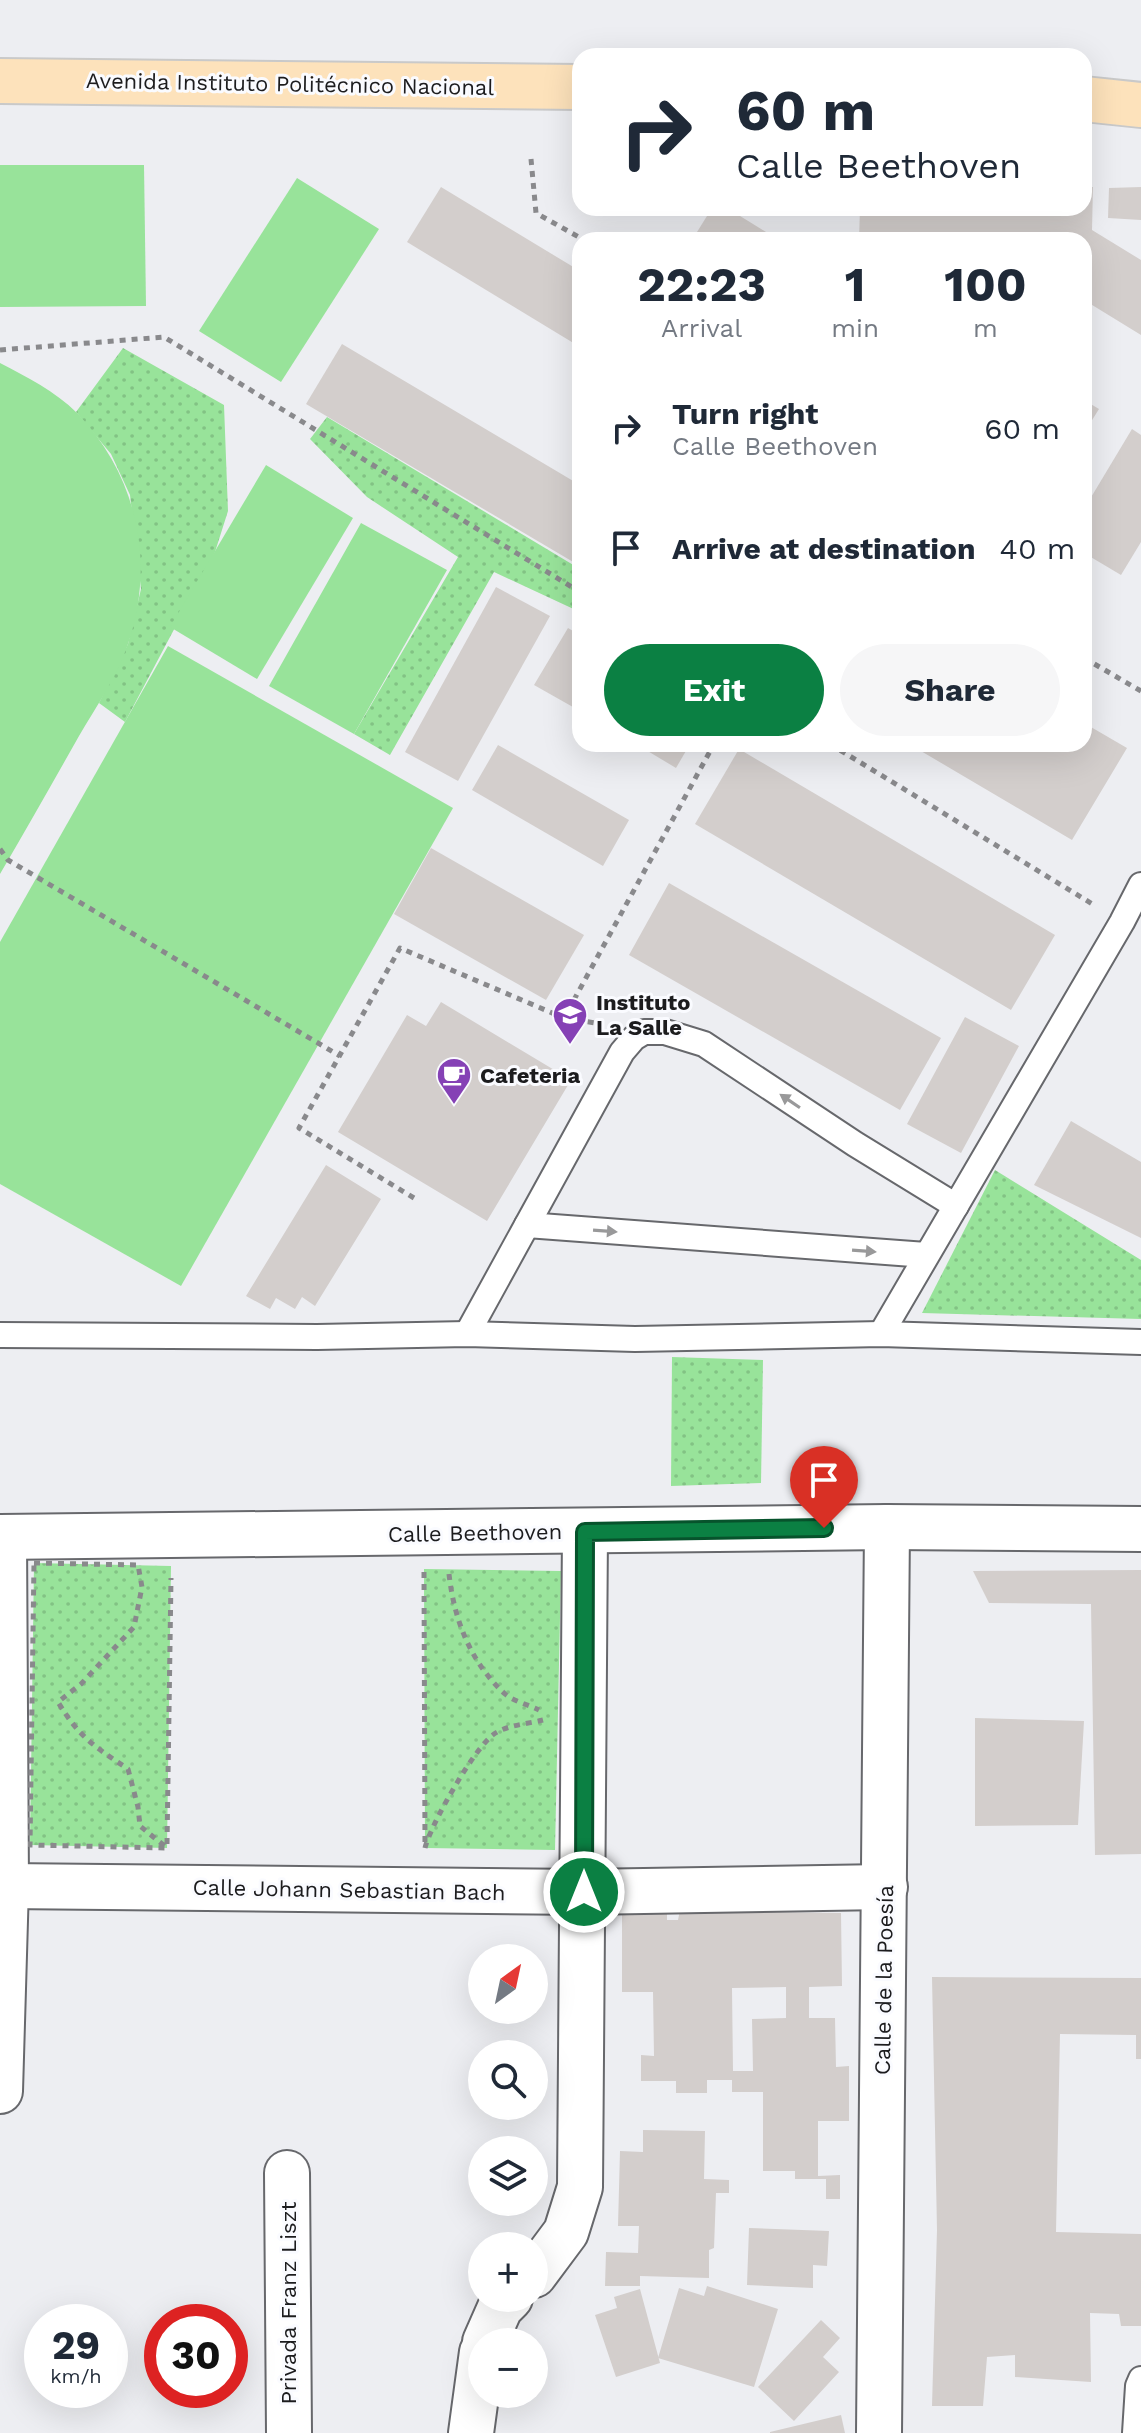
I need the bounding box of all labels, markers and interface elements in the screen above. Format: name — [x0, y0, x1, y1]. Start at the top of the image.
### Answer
street label: Avenida Instituto Politécnico Nacional — [86, 68, 495, 100]
text: 60 m — [736, 78, 875, 144]
icon: right — [604, 80, 708, 184]
text: Calle Beethoven — [736, 145, 1021, 187]
text: 22:23 — [637, 256, 766, 313]
text: 1 — [845, 256, 865, 313]
text: 100 — [944, 256, 1027, 313]
text: Arrival — [661, 313, 742, 343]
text: min — [831, 313, 879, 343]
text: m — [973, 313, 998, 343]
text: Turn right — [672, 396, 818, 431]
icon: right — [604, 406, 648, 450]
text: 60 m — [984, 411, 1060, 446]
text: Calle Beethoven — [672, 431, 878, 461]
icon: arrive — [604, 526, 648, 570]
text: Arrive at destination — [672, 531, 976, 566]
text: 40 m — [1000, 531, 1075, 566]
button: Exit — [604, 644, 824, 736]
button: Share — [840, 644, 1060, 736]
place label: Instituto La Salle — [596, 990, 690, 1040]
school or university icon: Instituto La Salle — [551, 996, 589, 1046]
cafe icon: Cafeteria — [435, 1056, 473, 1106]
place label: Cafeteria — [480, 1063, 581, 1088]
one-way arrow — [779, 1094, 800, 1109]
one-way arrow — [593, 1225, 618, 1238]
one-way arrow — [852, 1244, 877, 1257]
pin — [790, 1446, 858, 1528]
icon: arrive — [802, 1458, 846, 1502]
street label: Calle Beethoven — [388, 1519, 562, 1547]
position arrow — [542, 1850, 626, 1934]
street label: Calle Johann Sebastian Bach — [192, 1875, 506, 1905]
street label: Calle de la Poesía — [870, 1885, 898, 2075]
north arrow — [468, 1944, 548, 2024]
map controls — [468, 1944, 548, 2408]
button: search — [468, 2040, 548, 2120]
button: layers — [468, 2136, 548, 2216]
street label: Privada Franz Liszt — [276, 2201, 301, 2405]
button: + — [468, 2232, 548, 2312]
speed limit sign: 30 — [144, 2304, 248, 2408]
text: 29 — [52, 2322, 100, 2369]
button: − — [468, 2328, 548, 2408]
text: km/h — [50, 2364, 102, 2388]

